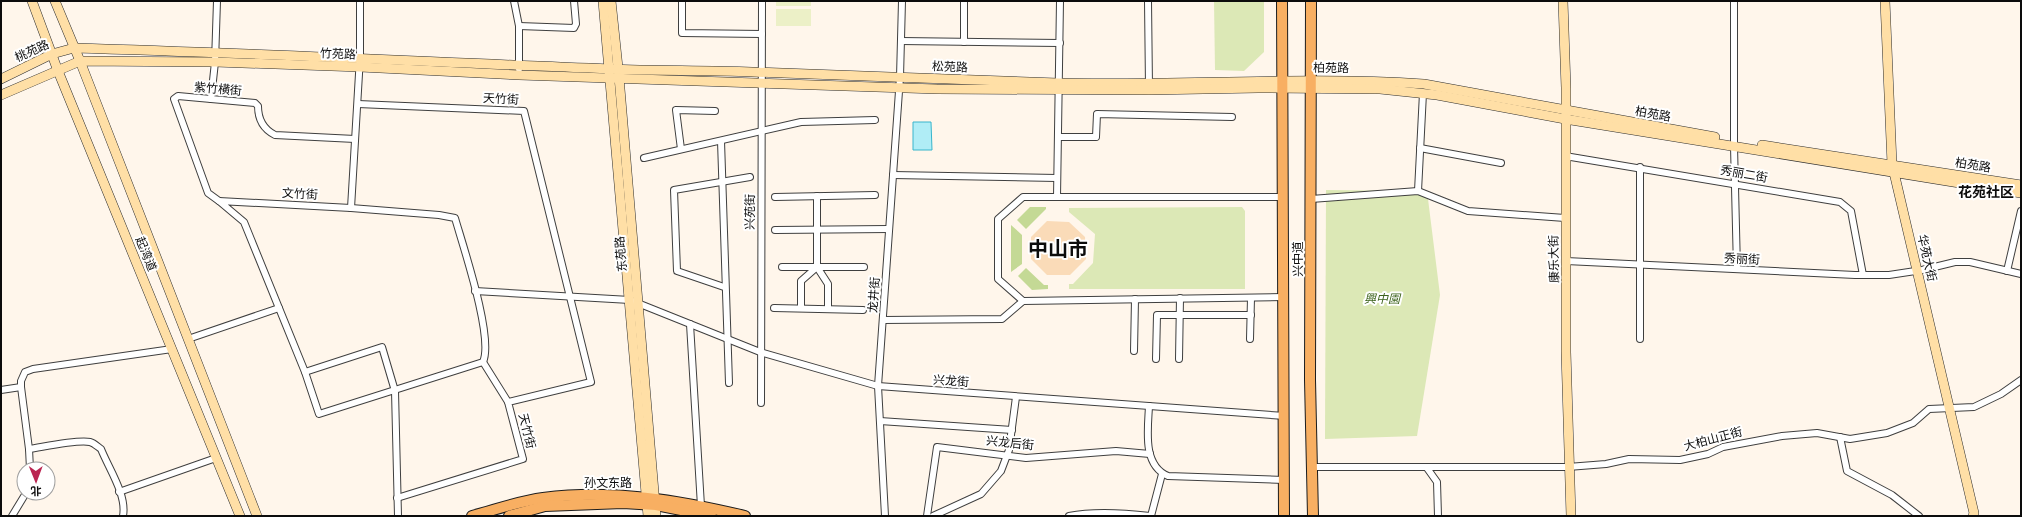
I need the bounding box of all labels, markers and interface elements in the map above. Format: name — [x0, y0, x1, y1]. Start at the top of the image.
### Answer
street label: 桃苑路 — [13, 37, 51, 65]
street label: 竹苑路 — [320, 46, 356, 62]
street label: 松苑路 — [932, 59, 968, 75]
street label: 柏苑路 — [1313, 61, 1349, 75]
street label: 紫竹横街 — [193, 80, 243, 98]
street label: 天竹街 — [483, 91, 519, 107]
street label: 柏苑路 — [1634, 104, 1672, 124]
street label: 柏苑路 — [1954, 155, 1992, 175]
street label: 秀丽二街 — [1719, 163, 1769, 185]
district label: 花苑社区 — [1958, 184, 2014, 200]
street label: 文竹街 — [282, 186, 318, 202]
street label: 兴苑街 — [743, 194, 757, 230]
street label: 华苑大街 — [1915, 233, 1939, 283]
street label: 起湾道 — [133, 235, 159, 273]
street label: 东苑路 — [612, 235, 630, 273]
street label: 康乐大街 — [1547, 235, 1561, 283]
district label: 中山市 — [1028, 238, 1088, 260]
street label: 兴中道 — [1291, 241, 1305, 277]
street label: 秀丽街 — [1724, 251, 1760, 267]
street label: 龙井街 — [866, 277, 882, 313]
park label: 興中園 — [1364, 292, 1402, 306]
street label: 兴龙街 — [933, 373, 969, 389]
street label: 天竹街 — [516, 412, 538, 450]
street label: 大柏山正街 — [1682, 424, 1744, 454]
street label: 兴龙后街 — [985, 434, 1035, 452]
north arrow — [16, 461, 56, 501]
street label: 孙文东路 — [584, 476, 632, 490]
text: 北 — [31, 485, 42, 497]

